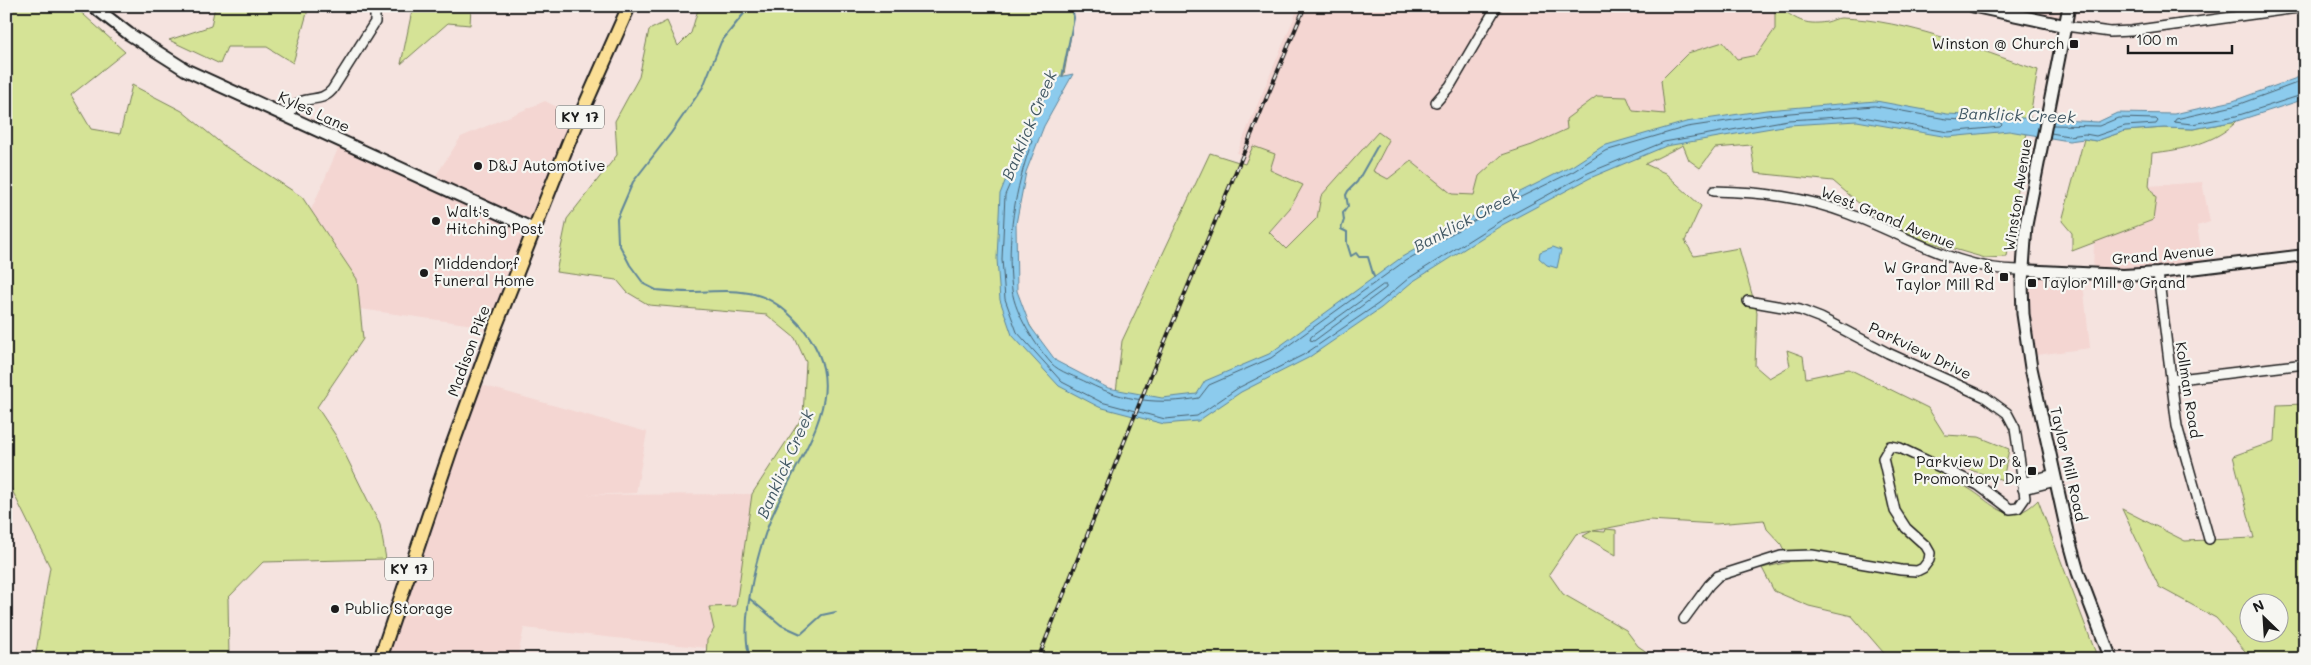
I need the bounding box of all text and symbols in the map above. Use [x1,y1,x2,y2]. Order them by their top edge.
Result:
scale bar [2128,22,2232,54]
text: 100 m [2136,29,2178,49]
place label: Winston @ Church [1932,33,2064,53]
marker: Winston @ Church [2068,38,2080,50]
water label: Banklick Creek [996,66,1061,183]
street label: Kyles Lane [275,86,353,136]
water label: Banklick Creek [1958,102,2076,127]
road number: KY 17 [556,105,604,128]
street label: Winston Avenue [1998,137,2036,253]
place label: D&J Automotive [488,155,606,175]
marker: D&J Automotive [472,160,484,172]
street label: West Grand Avenue [1818,181,1959,253]
water label: Banklick Creek [1409,183,1523,256]
place label: Walt's Hitching Post [446,201,544,238]
marker: Walt's Hitching Post [430,215,442,227]
street label: Grand Avenue [2111,240,2215,268]
place label: Middendorf Funeral Home [434,253,534,290]
place label: W Grand Ave & Taylor Mill Rd [1884,257,1994,294]
marker: Middendorf Funeral Home [418,267,430,279]
marker: W Grand Ave & Taylor Mill Rd [1998,271,2010,283]
place label: Taylor Mill @ Grand [2042,272,2185,292]
marker: Taylor Mill @ Grand [2026,277,2038,289]
street label: Madison Pike [442,302,494,399]
street label: Parkview Drive [1866,317,1975,384]
street label: Kollman Road [2171,340,2206,439]
street label: Taylor Mill Road [2046,405,2092,523]
water label: Banklick Creek [751,406,818,521]
place label: Parkview Dr & Promontory Dr [1914,451,2022,488]
marker: Parkview Dr & Promontory Dr [2026,465,2038,477]
road number: KY 17 [385,558,433,580]
north arrow [2238,592,2288,642]
text: N [2249,595,2267,617]
place label: Public Storage [345,598,453,618]
marker: Public Storage [329,603,341,615]

